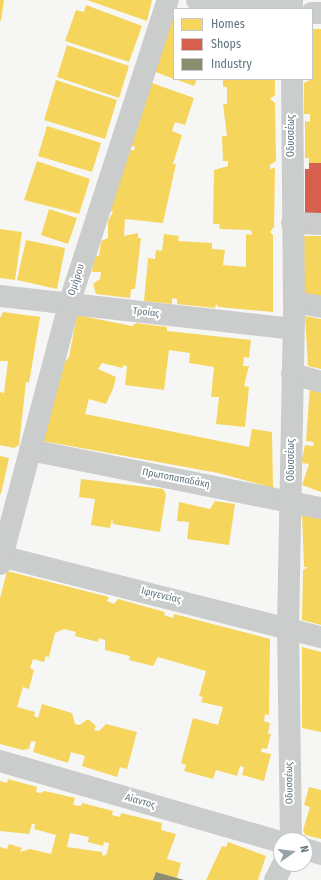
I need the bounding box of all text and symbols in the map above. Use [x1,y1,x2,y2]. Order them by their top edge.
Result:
legend [173,8,313,80]
text: Homes [211,17,245,31]
text: Shops [211,37,241,51]
text: Industry [211,57,252,71]
street label: Οδυσσέως [286,115,298,157]
street label: Ομήρου [66,263,88,297]
street label: Τροίας [132,306,160,320]
street label: Οδυσσέως [286,439,298,481]
street label: Πρωτοπαπαδάκη [141,467,211,491]
street label: Ιφιγενείας [140,585,182,607]
street label: Οδυσσέως [284,762,296,804]
street label: Αίαντος [123,792,157,812]
north arrow [273,832,313,872]
text: N [297,844,311,854]

